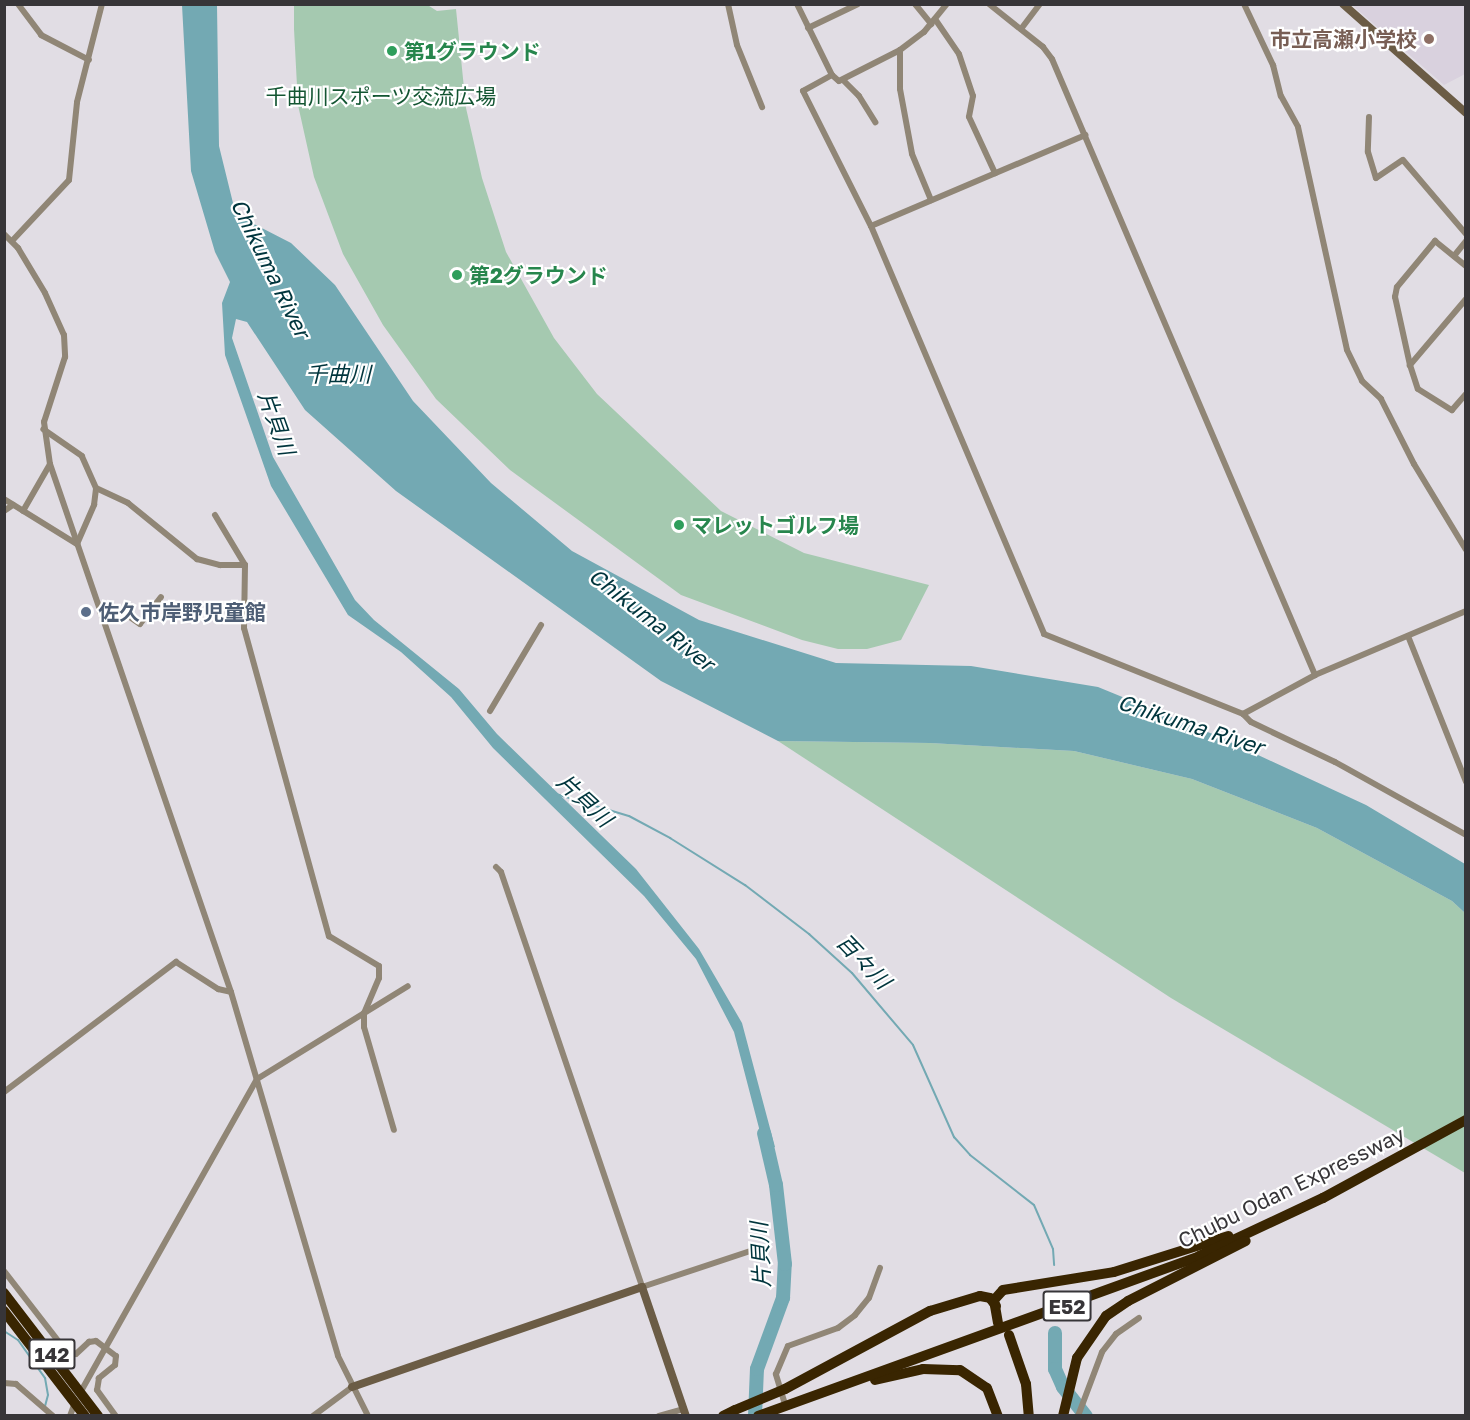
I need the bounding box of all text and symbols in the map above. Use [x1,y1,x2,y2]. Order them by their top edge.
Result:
place label: 市立高瀬小学校 [1270,26,1417,52]
marker: 市立高瀬小学校 [1422,32,1436,46]
place label: 第1グラウンド [404,38,541,64]
marker: 第1グラウンド [385,44,399,58]
park label: 千曲川スポーツ交流広場 [266,83,496,109]
water label: Chikuma River [226,194,316,342]
place label: 第2グラウンド [469,262,608,288]
marker: 第2グラウンド [450,268,464,282]
water label: 千曲川 [305,361,371,387]
water label: 片貝川 [253,387,301,459]
place label: マレットゴルフ場 [691,512,859,538]
marker: マレットゴルフ場 [672,518,686,532]
water label: Chikuma River [584,562,720,676]
place label: 佐久市岸野児童館 [98,599,266,625]
marker: 佐久市岸野児童館 [79,605,93,619]
water label: Chikuma River [1115,688,1267,760]
water label: 片貝川 [552,768,618,832]
water label: 百々川 [832,928,896,994]
street label: Chubu Odan Expressway [1174,1121,1408,1253]
water label: 片貝川 [745,1221,775,1289]
road number: E52 [1042,1289,1092,1323]
road number: 142 [28,1337,76,1371]

